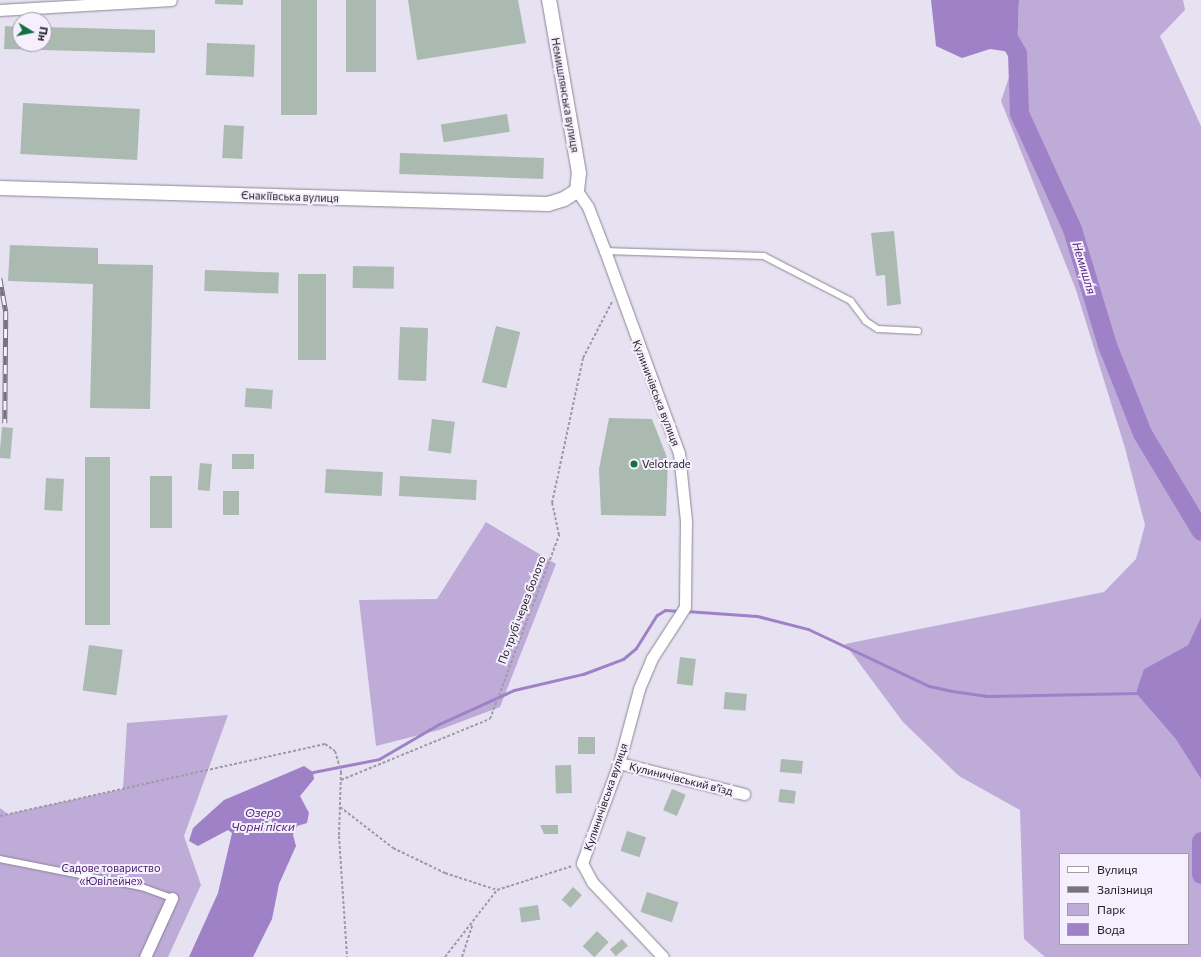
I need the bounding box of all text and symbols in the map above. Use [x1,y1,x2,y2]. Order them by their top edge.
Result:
north arrow [12,12,52,52]
text: Пн [36,26,51,42]
street label: Немишлянська вулиця [548,37,582,153]
street label: Єнакіївська вулиця [241,189,339,205]
water label: Немишля [1069,240,1099,296]
street label: Кулиничівська вулиця [630,338,682,448]
place label: Velotrade [642,457,691,471]
marker: Velotrade [629,459,639,469]
street label: По трубі через болото [495,554,549,666]
street label: Кулиничівська вулиця [581,742,631,852]
street label: Кулиничівський в'їзд [628,760,734,798]
water label: Озеро Чорні піски [231,806,295,834]
legend [1059,853,1189,945]
park label: Садове товариство «Ювілейне» [62,862,160,888]
text: Вулиця [1097,862,1138,876]
text: Залізниця [1097,882,1153,896]
text: Парк [1097,902,1126,916]
text: Вода [1097,922,1125,936]

